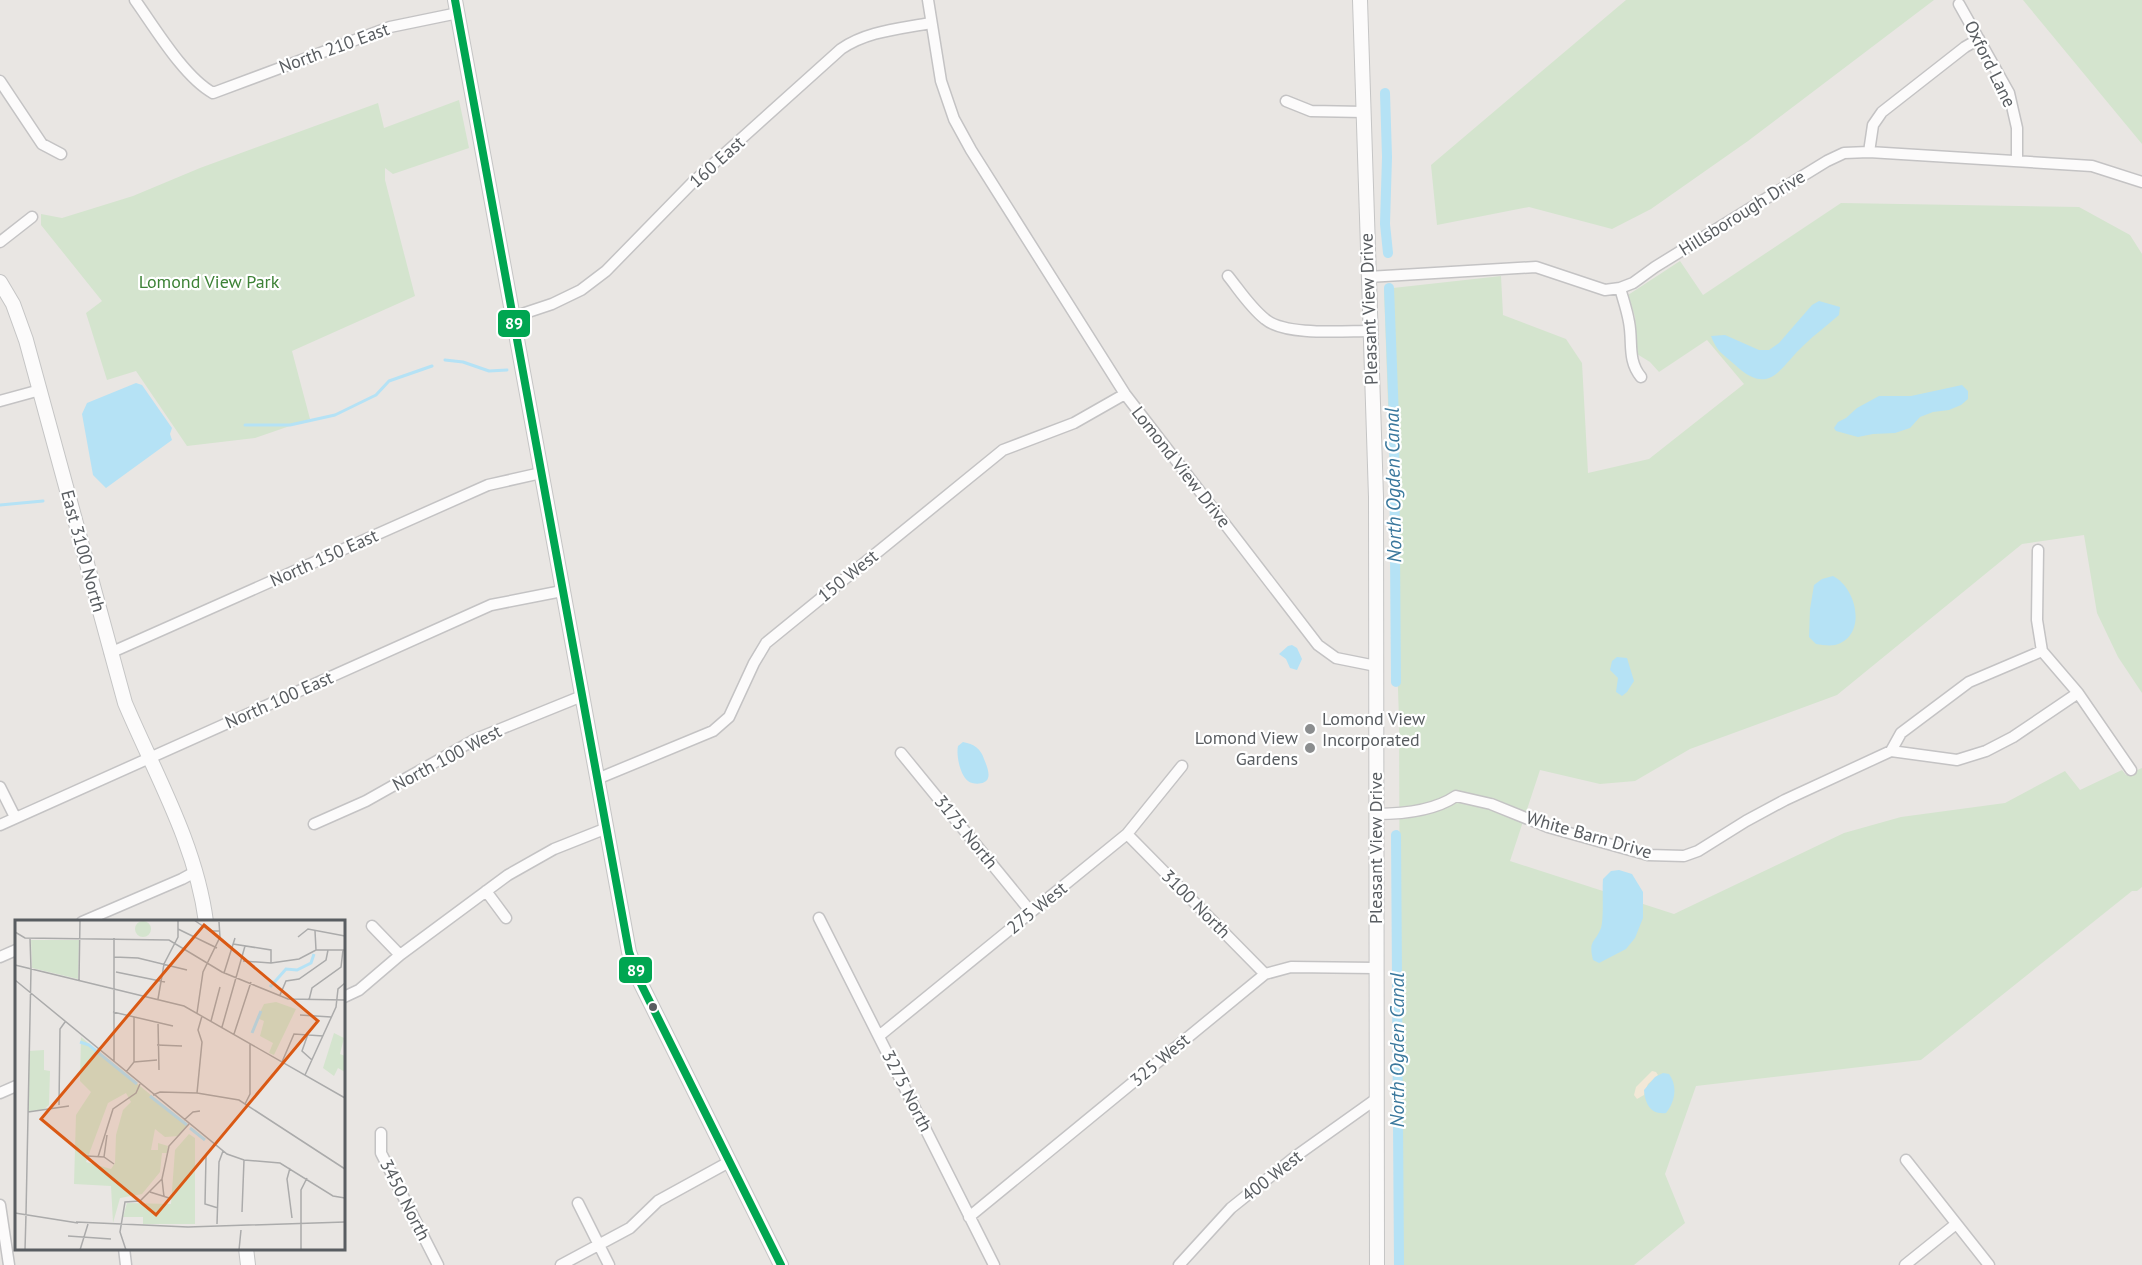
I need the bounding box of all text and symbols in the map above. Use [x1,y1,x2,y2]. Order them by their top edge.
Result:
street label: North 210 East [276,17,392,78]
street label: Oxford Lane [1960,17,2021,111]
street label: 160 East [684,131,749,192]
street label: Hillsborough Drive [1674,165,1809,261]
street label: Pleasant View Drive [1354,233,1383,385]
park label: Lomond View Park [139,270,280,293]
line badge: 89 [497,309,531,338]
text: 89 [505,313,523,333]
street label: Lomond View Drive [1127,401,1236,532]
water label: North Ogden Canal [1379,407,1407,563]
street label: East 3100 North [56,487,111,614]
street label: North 150 East [266,524,381,592]
street label: 150 West [813,544,882,607]
street label: North 100 East [221,666,336,734]
place label: Lomond View Incorporated [1322,707,1426,751]
street label: North 100 West [388,719,505,796]
marker: Lomond View Incorporated [1303,722,1317,736]
place label: Lomond View Gardens [1195,726,1299,770]
marker: Lomond View Gardens [1303,741,1317,755]
street label: Pleasant View Drive [1364,772,1387,924]
street label: 3175 North [930,790,1003,873]
street label: White Barn Drive [1523,806,1655,863]
street label: 3100 North [1157,864,1236,943]
street label: 275 West [1002,876,1071,939]
inset map [15,920,345,1250]
line badge: 89 [618,956,653,984]
text: 89 [627,960,645,980]
water label: North Ogden Canal [1384,972,1410,1128]
unlabelled marker [647,1001,659,1013]
street label: 325 West [1125,1028,1194,1091]
street label: 3275 North [877,1046,938,1135]
street label: 400 West [1237,1145,1307,1206]
street label: 3450 North [375,1155,436,1244]

